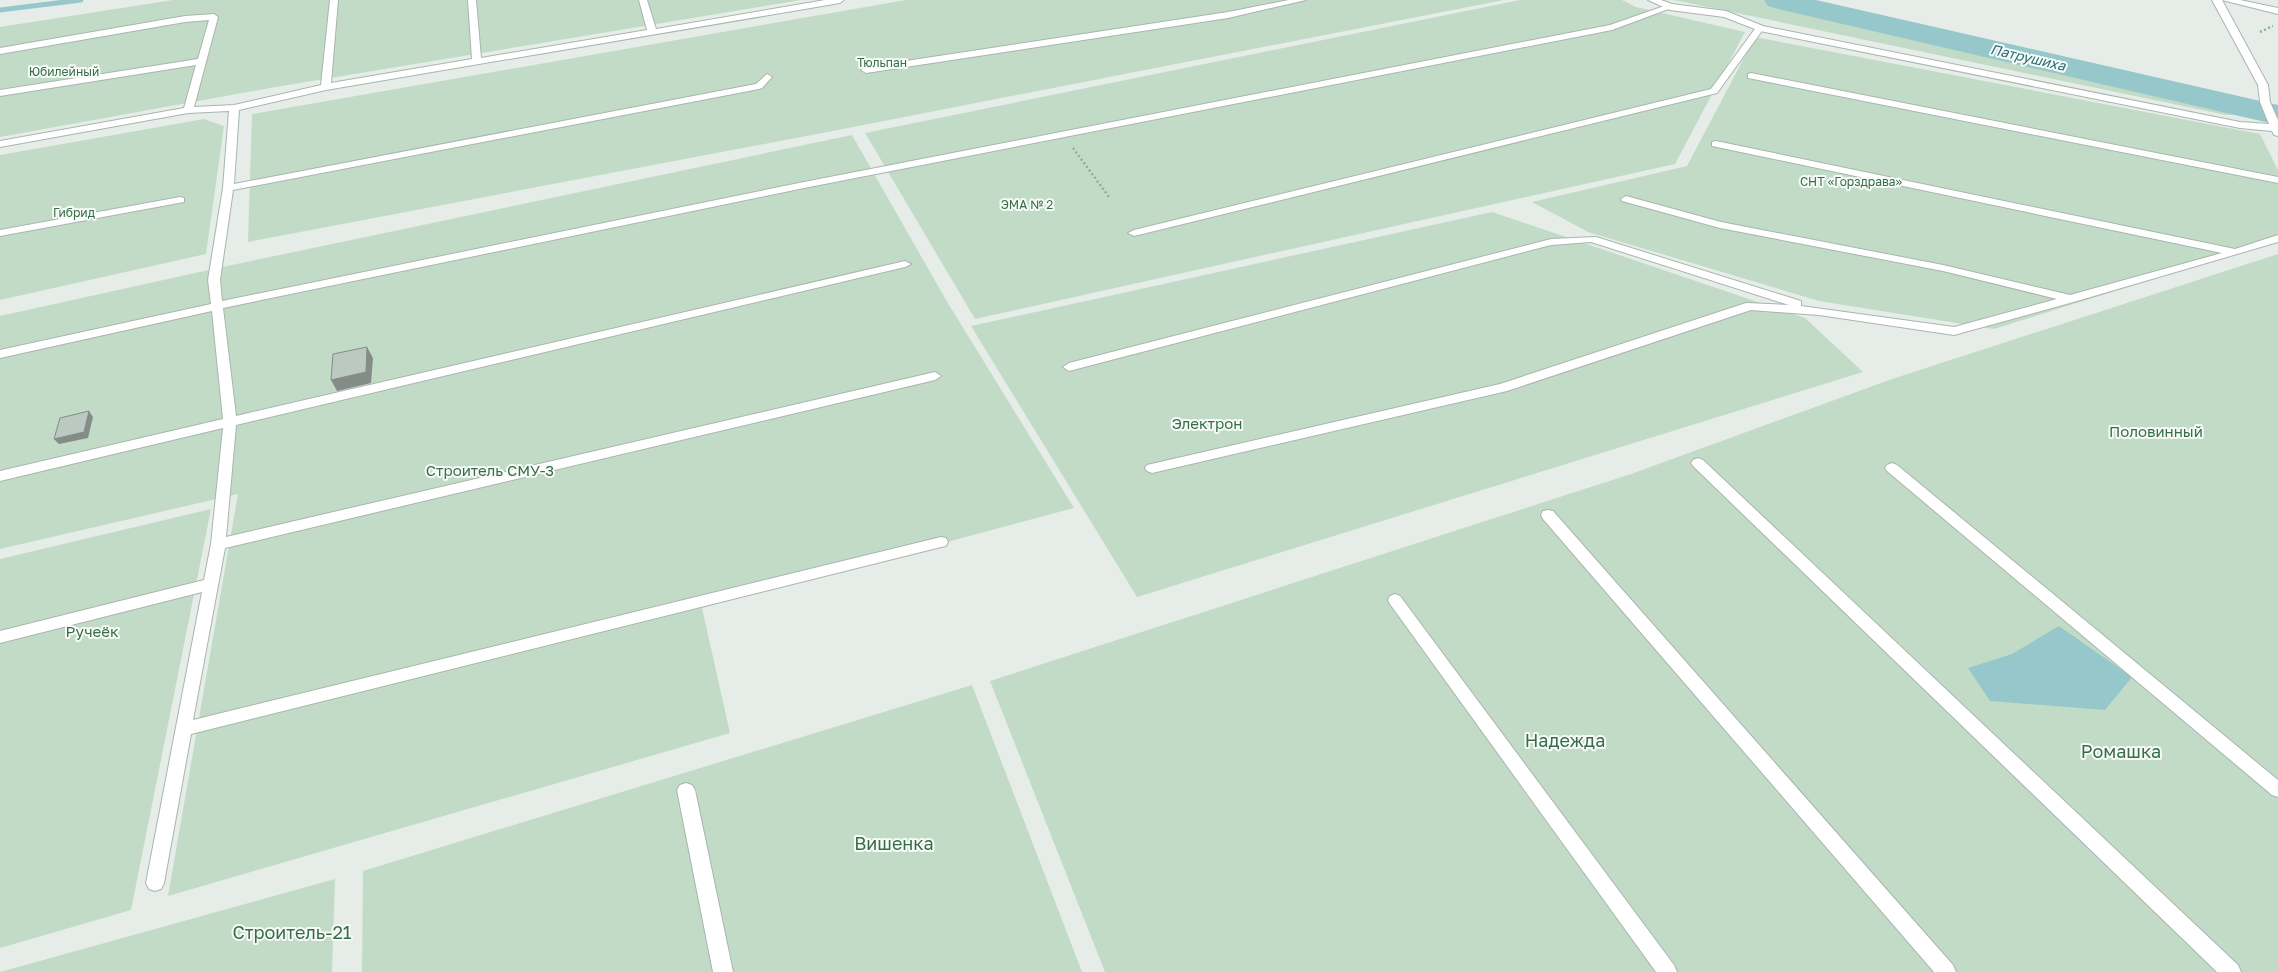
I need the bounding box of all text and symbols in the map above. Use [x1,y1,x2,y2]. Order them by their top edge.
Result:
water label: Патрушиха [1989,40,2068,74]
park label: Тюльпан [857,55,907,70]
park label: Юбилейный [29,64,99,79]
park label: СНТ «Горздрава» [1800,174,1902,189]
park label: ЭМА № 2 [1001,197,1053,212]
park label: Гибрид [53,205,95,220]
park label: Электрон [1172,414,1242,432]
park label: Половинный [2109,422,2203,440]
park label: Строитель СМУ-3 [426,461,554,479]
park label: Ручеёк [65,622,119,640]
park label: Надежда [1525,729,1605,751]
park label: Ромашка [2081,740,2161,762]
park label: Вишенка [854,832,934,854]
park label: Строитель-21 [232,921,352,943]

